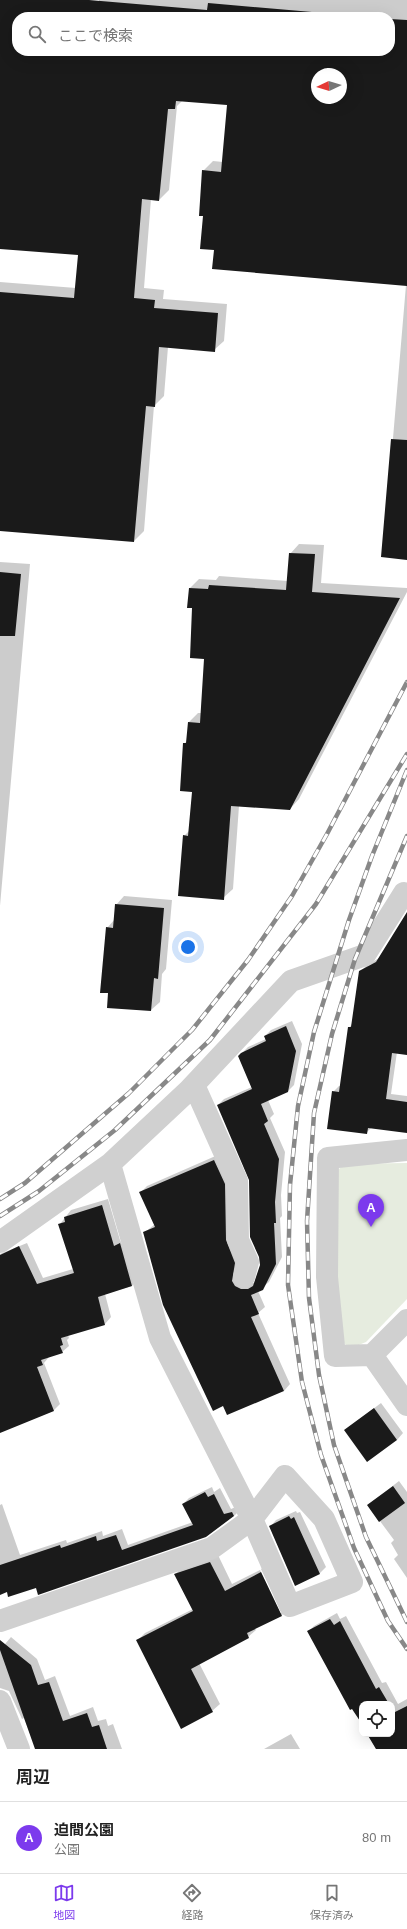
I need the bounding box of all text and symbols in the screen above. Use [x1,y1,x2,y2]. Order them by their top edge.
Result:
search box [12,12,395,56]
icon: search [26,23,48,45]
text: ここで検索 [58,27,133,44]
north arrow [311,68,347,104]
your location [178,937,198,957]
pin: A [358,1194,384,1227]
map controls [359,1701,395,1737]
button: locate [359,1701,395,1737]
text: 周辺 [16,1768,50,1787]
text: 迫間公園 [54,1821,114,1838]
text: A [24,1830,34,1845]
text: 80 m [362,1830,391,1845]
text: 公園 [54,1842,80,1857]
tab: 地図 [53,1882,75,1922]
tab: 経路 [181,1882,203,1922]
tab: 保存済み [310,1882,354,1922]

